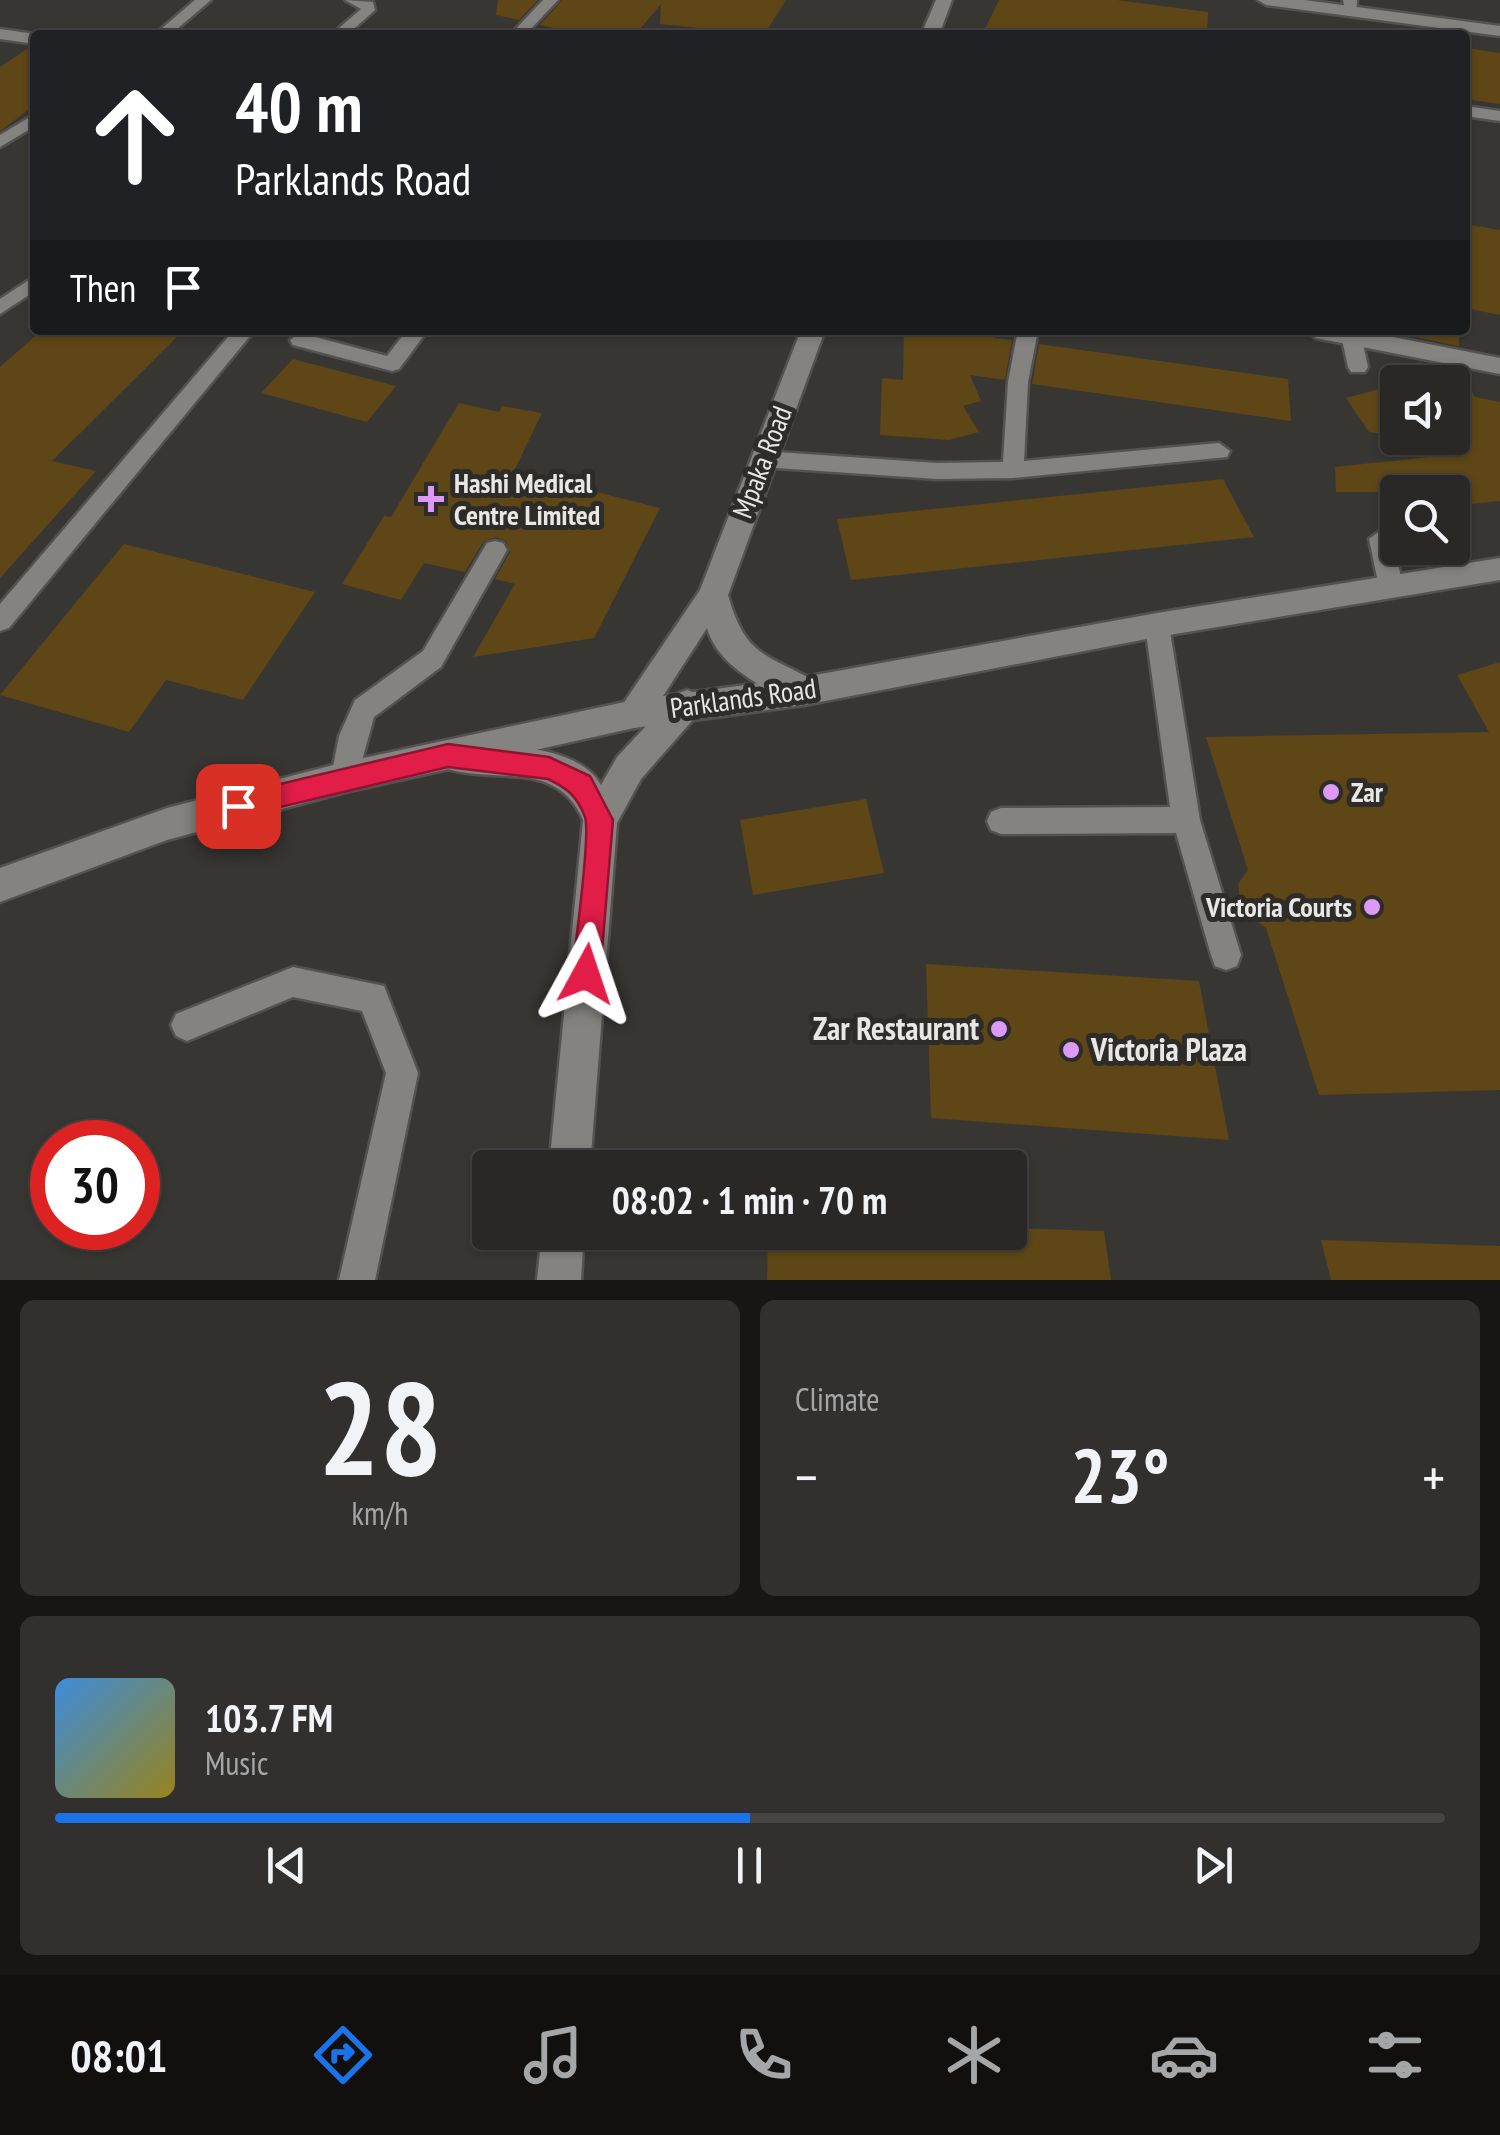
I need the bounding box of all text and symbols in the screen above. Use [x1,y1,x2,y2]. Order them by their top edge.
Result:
text: 40 m [235,61,363,151]
icon: ahead [70,70,200,200]
text: Parklands Road [235,149,471,207]
icon: arrive [156,260,211,315]
text: Then [70,263,136,312]
map controls [1380,365,1470,565]
button: sound [1380,365,1470,455]
street label: Mpaka Road [723,401,800,523]
place label: Hashi Medical Centre Limited [454,464,600,533]
button: search [1380,475,1470,565]
marker: Hashi Medical Centre Limited [418,486,444,512]
street label: Parklands Road [668,669,818,726]
pin [196,764,281,849]
place label: Zar [1351,773,1384,810]
icon: arrive [211,779,266,834]
marker: Zar [1320,781,1342,803]
place label: Victoria Courts [1205,888,1352,925]
marker: Victoria Courts [1361,896,1383,918]
position arrow [534,922,638,1026]
place label: Zar Restaurant [813,1007,980,1049]
marker: Zar Restaurant [988,1018,1010,1040]
place label: Victoria Plaza [1090,1028,1247,1070]
marker: Victoria Plaza [1060,1039,1082,1061]
speed limit sign: 30 [30,1120,160,1250]
text: 08:02 · 1 min · 70 m [612,1175,887,1224]
text: 28 [318,1343,442,1511]
text: Climate [795,1378,879,1420]
text: 23° [1070,1427,1170,1524]
text: − [795,1441,818,1512]
text: + [1422,1441,1445,1512]
text: km/h [352,1492,408,1534]
text: 103.7 FM [205,1693,333,1742]
text: Music [205,1742,268,1784]
icon: previous [259,1838,314,1893]
icon: pause [722,1838,777,1893]
icon: next [1186,1838,1241,1893]
icon: directions [308,2020,378,2090]
icon: music [518,2020,588,2090]
icon: phone [729,2020,799,2090]
icon: climate [939,2020,1009,2090]
icon: car [1149,2020,1219,2090]
icon: filters [1360,2020,1430,2090]
text: 08:01 [70,2026,168,2084]

